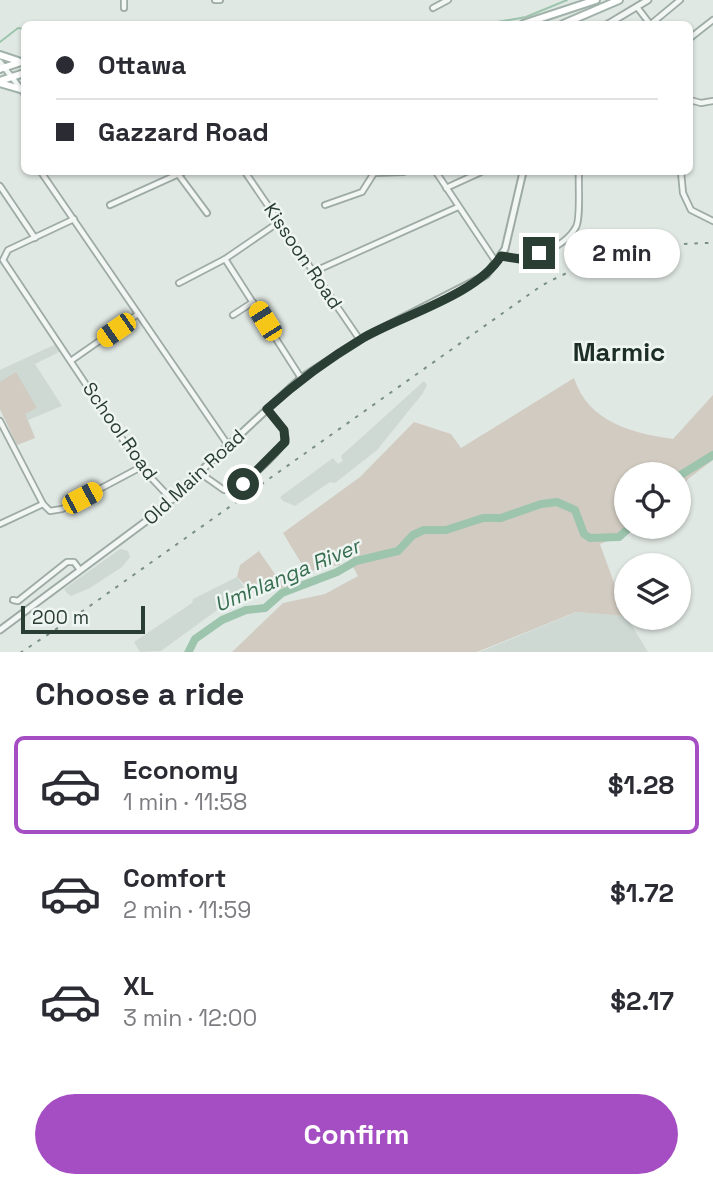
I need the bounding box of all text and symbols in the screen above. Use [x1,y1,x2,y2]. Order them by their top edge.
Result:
text: Ottawa [98,48,186,82]
text: Gazzard Road [98,115,269,149]
street label: Kissoon Road [258,198,348,314]
callout: 2 min [564,229,679,278]
route end [523,237,555,269]
text: 2 min [592,238,652,268]
car [245,298,286,344]
car [93,309,140,351]
district label: Marmic [573,335,665,369]
street label: School Road [77,377,163,485]
street label: Old Main Road [138,424,250,530]
map controls [614,462,691,630]
button: locate [614,462,691,539]
route start [227,468,259,500]
car [59,479,106,517]
water label: Umhlanga River [210,531,366,618]
button: layers [614,553,691,630]
scale bar [21,604,145,635]
text: 200 m [32,605,89,630]
text: Choose a ride [35,674,245,714]
text: Economy [123,753,239,787]
icon: car [39,754,102,817]
text: $1.28 [608,768,674,802]
text: 1 min · 11:58 [123,787,247,817]
text: Comfort [123,861,226,895]
icon: car [39,862,102,925]
text: $1.72 [610,876,674,910]
text: 2 min · 11:59 [123,895,251,925]
text: XL [123,969,154,1003]
icon: car [39,970,102,1033]
text: $2.17 [610,984,674,1018]
text: 3 min · 12:00 [123,1003,257,1033]
button: Confirm [35,1094,678,1174]

